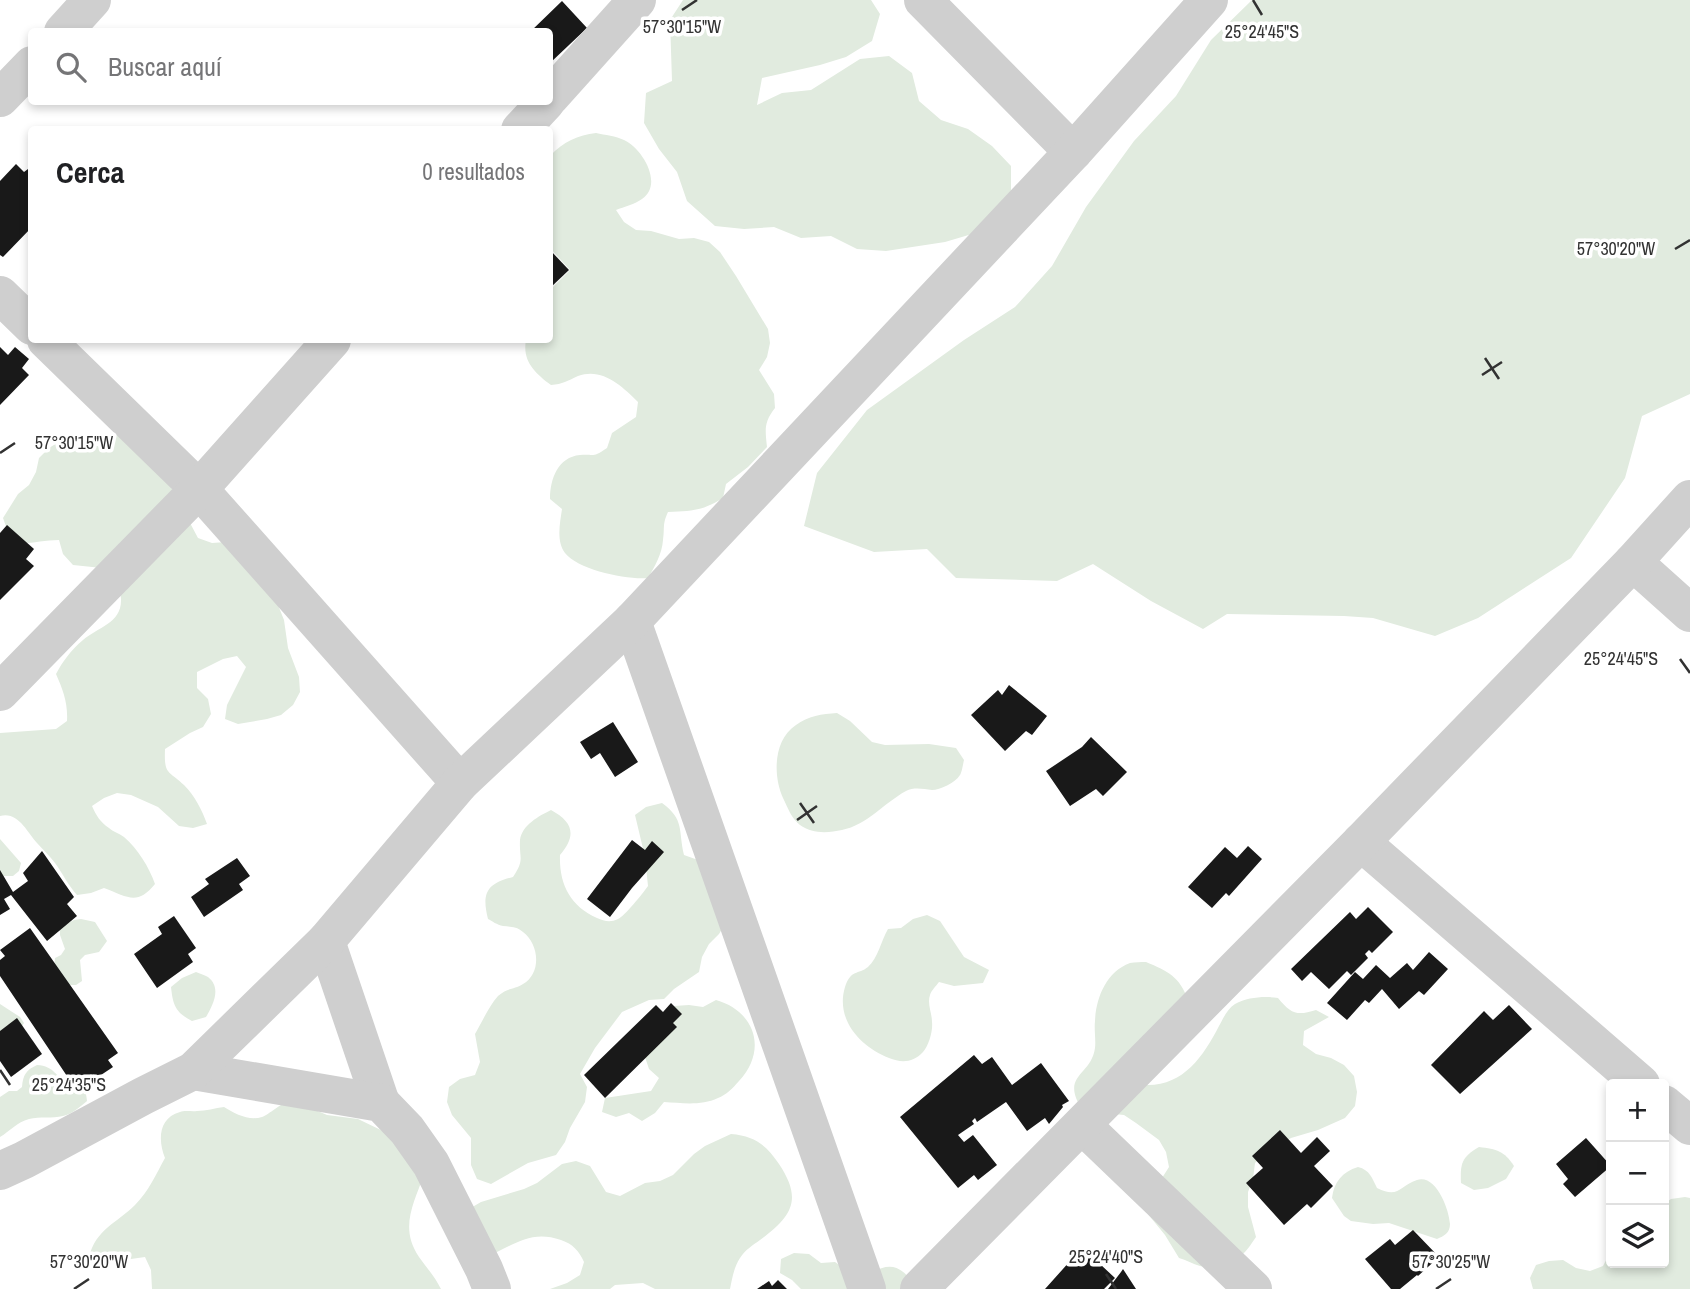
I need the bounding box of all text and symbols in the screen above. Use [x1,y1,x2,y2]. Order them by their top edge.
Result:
text: 57°30'15"W [643,14,721,39]
text: 25°24'45"S [1225,19,1299,44]
search box [28,28,553,105]
icon: search [52,48,90,86]
text: Buscar aquí [108,49,222,84]
text: Cerca [56,152,124,192]
text: 0 resultados [422,156,525,187]
text: 57°30'20"W [1577,236,1655,261]
text: 57°30'15"W [35,430,113,455]
text: 25°24'45"S [1584,646,1658,671]
text: 25°24'35"S [32,1072,106,1097]
map controls [1606,1079,1669,1268]
button: + [1606,1079,1669,1142]
button: − [1606,1142,1669,1205]
button: layers [1606,1205,1669,1268]
text: 25°24'40"S [1069,1244,1143,1269]
text: 57°30'20"W [50,1249,128,1274]
text: 57°30'25"W [1412,1249,1490,1274]

